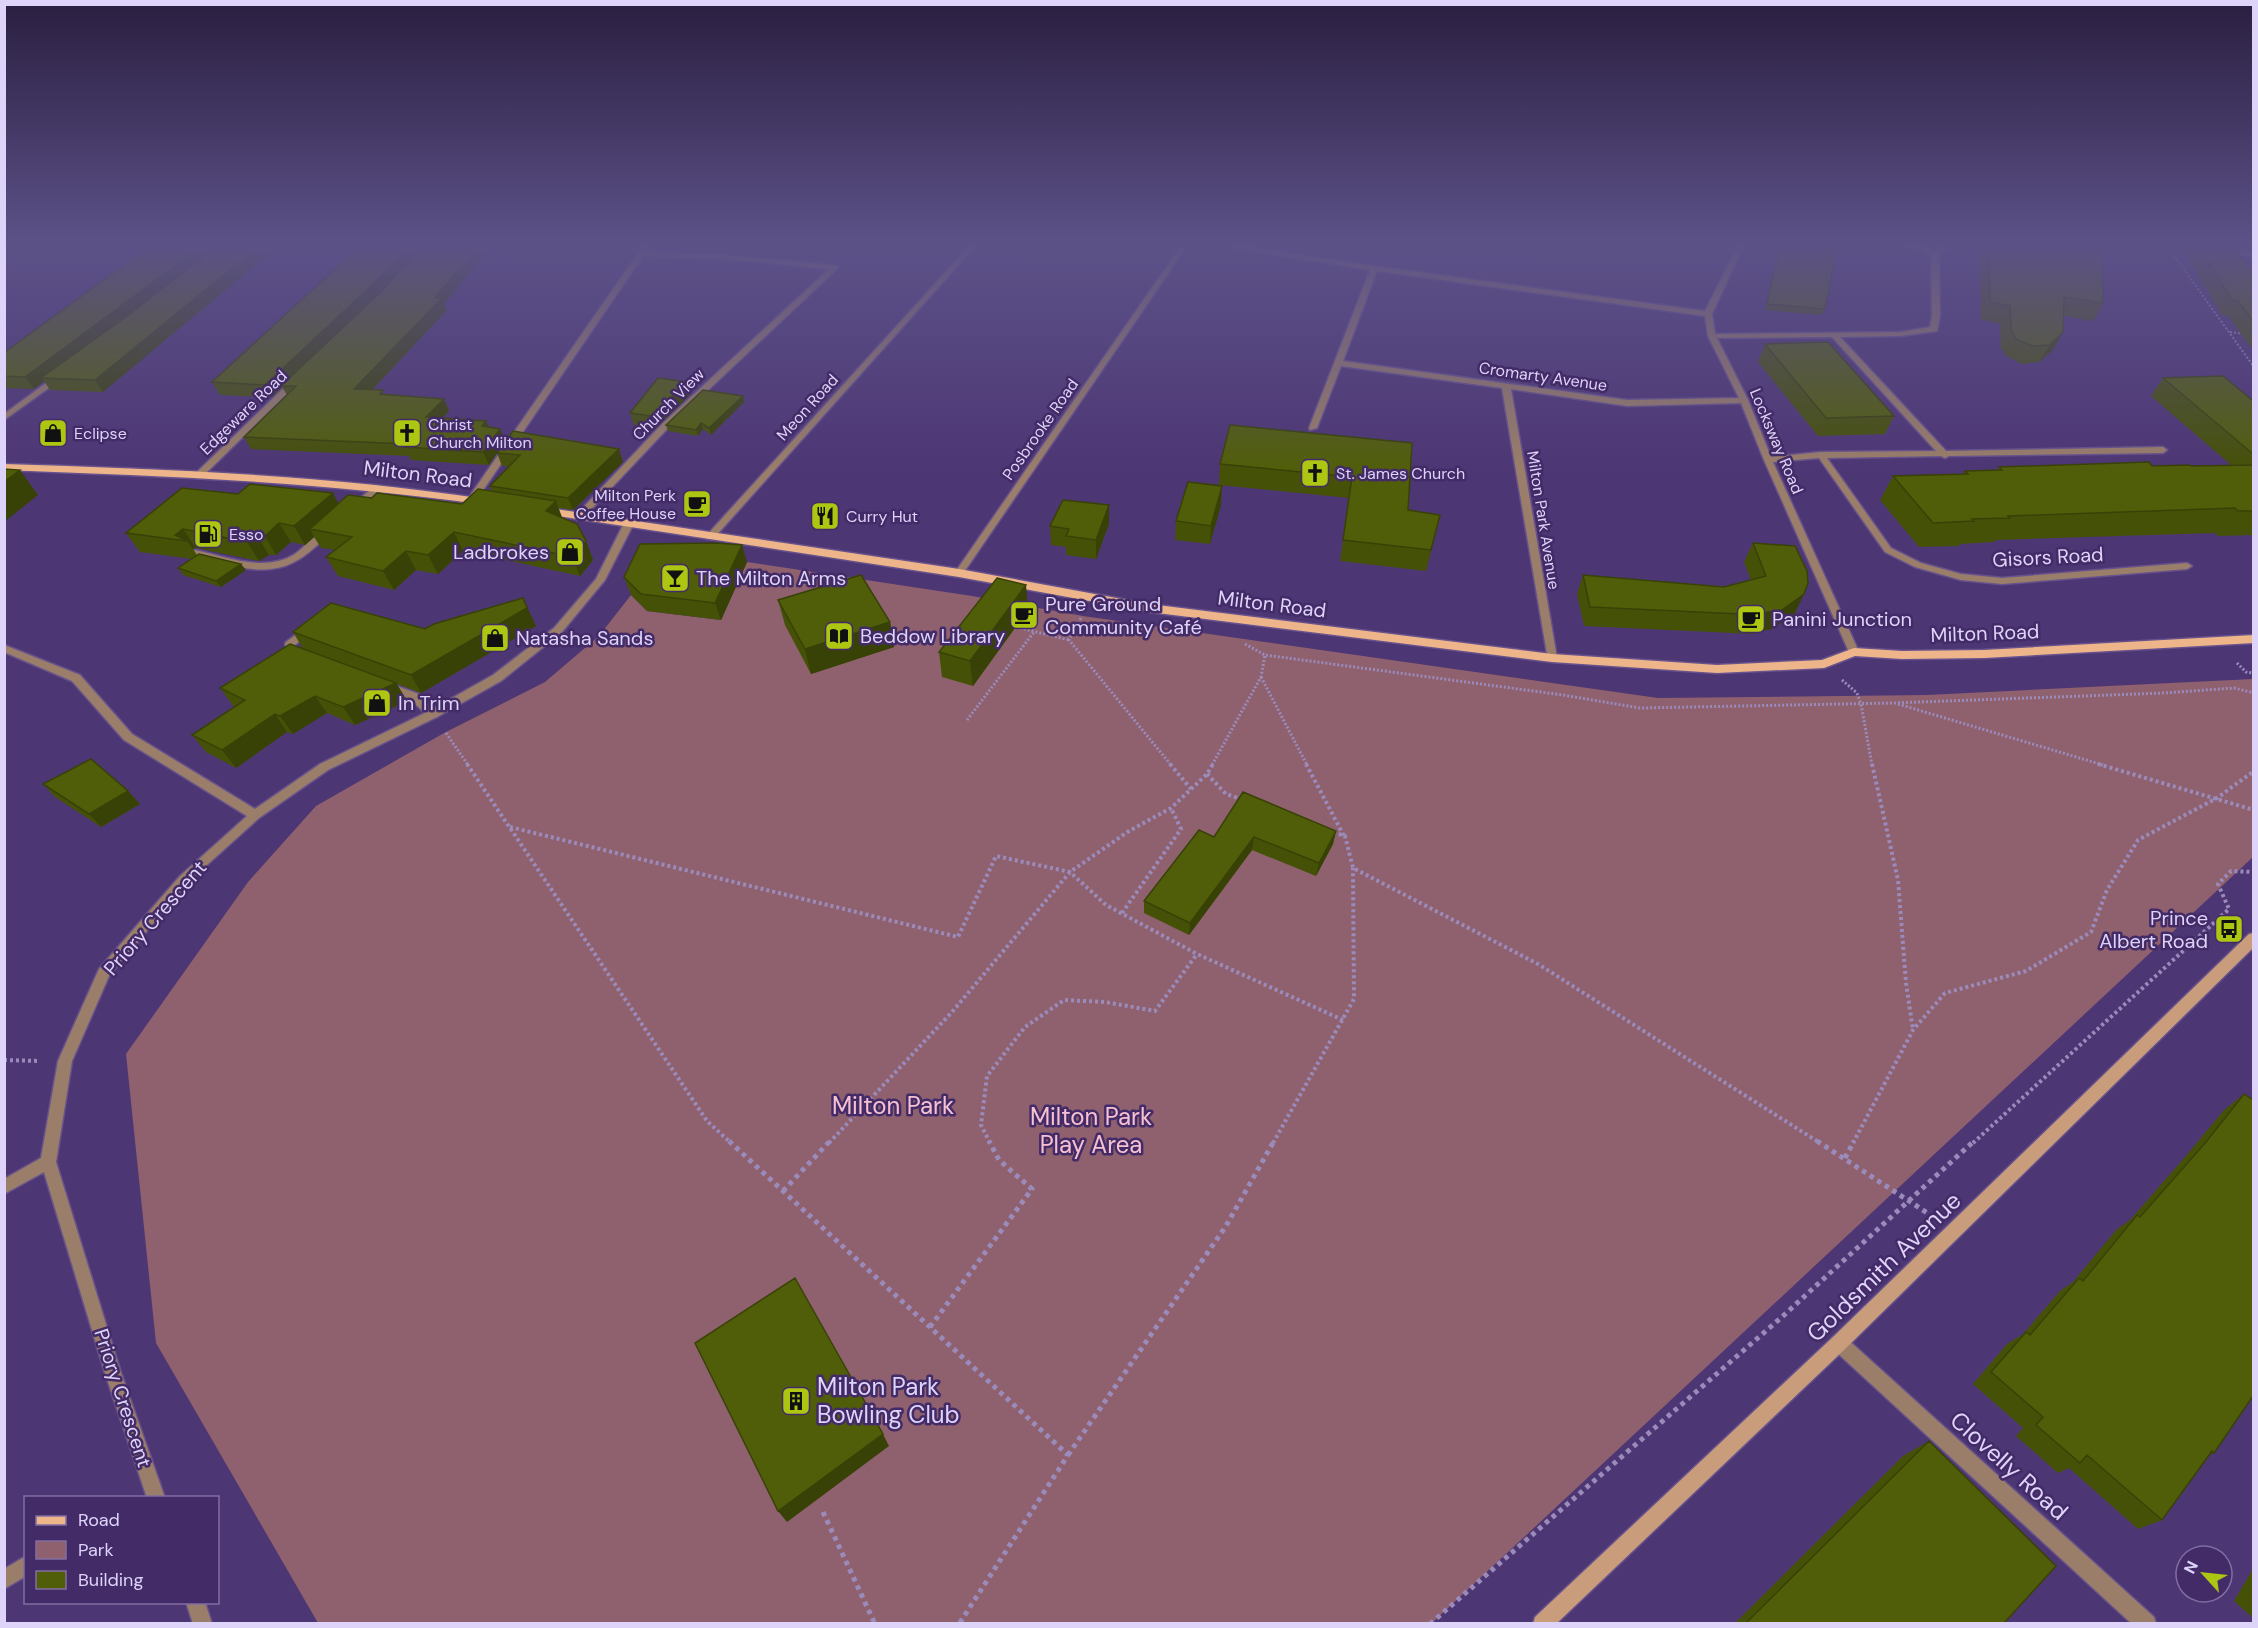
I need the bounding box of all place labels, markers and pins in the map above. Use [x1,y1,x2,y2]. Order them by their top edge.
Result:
place label: Christ Church Milton [428,414,532,453]
shop icon: Eclipse [37,417,69,449]
church icon: Christ Church Milton [391,417,423,449]
place label: Eclipse [74,423,127,444]
church icon: St. James Church [1299,457,1331,489]
place label: St. James Church [1336,463,1465,484]
place label: Milton Perk Coffee House [575,485,676,524]
cafe icon: Milton Perk Coffee House [681,488,713,520]
restaurant icon: Curry Hut [809,500,841,532]
place label: Curry Hut [846,506,918,527]
fuel station icon: Esso [192,518,224,550]
place label: Esso [229,524,264,545]
shop icon: Ladbrokes [554,536,586,568]
place label: Ladbrokes [453,539,549,565]
bar icon: The Milton Arms [659,562,691,594]
place label: The Milton Arms [696,565,846,591]
place label: Pure Ground Community Café [1045,591,1202,640]
cafe icon: Pure Ground Community Café [1008,599,1040,631]
cafe icon: Panini Junction [1735,603,1767,635]
place label: Panini Junction [1772,606,1912,632]
library icon: Beddow Library [823,620,855,652]
shop icon: Natasha Sands [479,622,511,654]
place label: Beddow Library [860,623,1005,649]
place label: Natasha Sands [516,625,653,651]
shop icon: In Trim [361,687,393,719]
place label: In Trim [398,690,460,716]
place label: Prince Albert Road [2099,905,2208,954]
bus stop icon: Prince Albert Road [2213,913,2245,945]
place label: Milton Park Bowling Club [817,1371,960,1430]
building icon: Milton Park Bowling Club [780,1385,812,1417]

